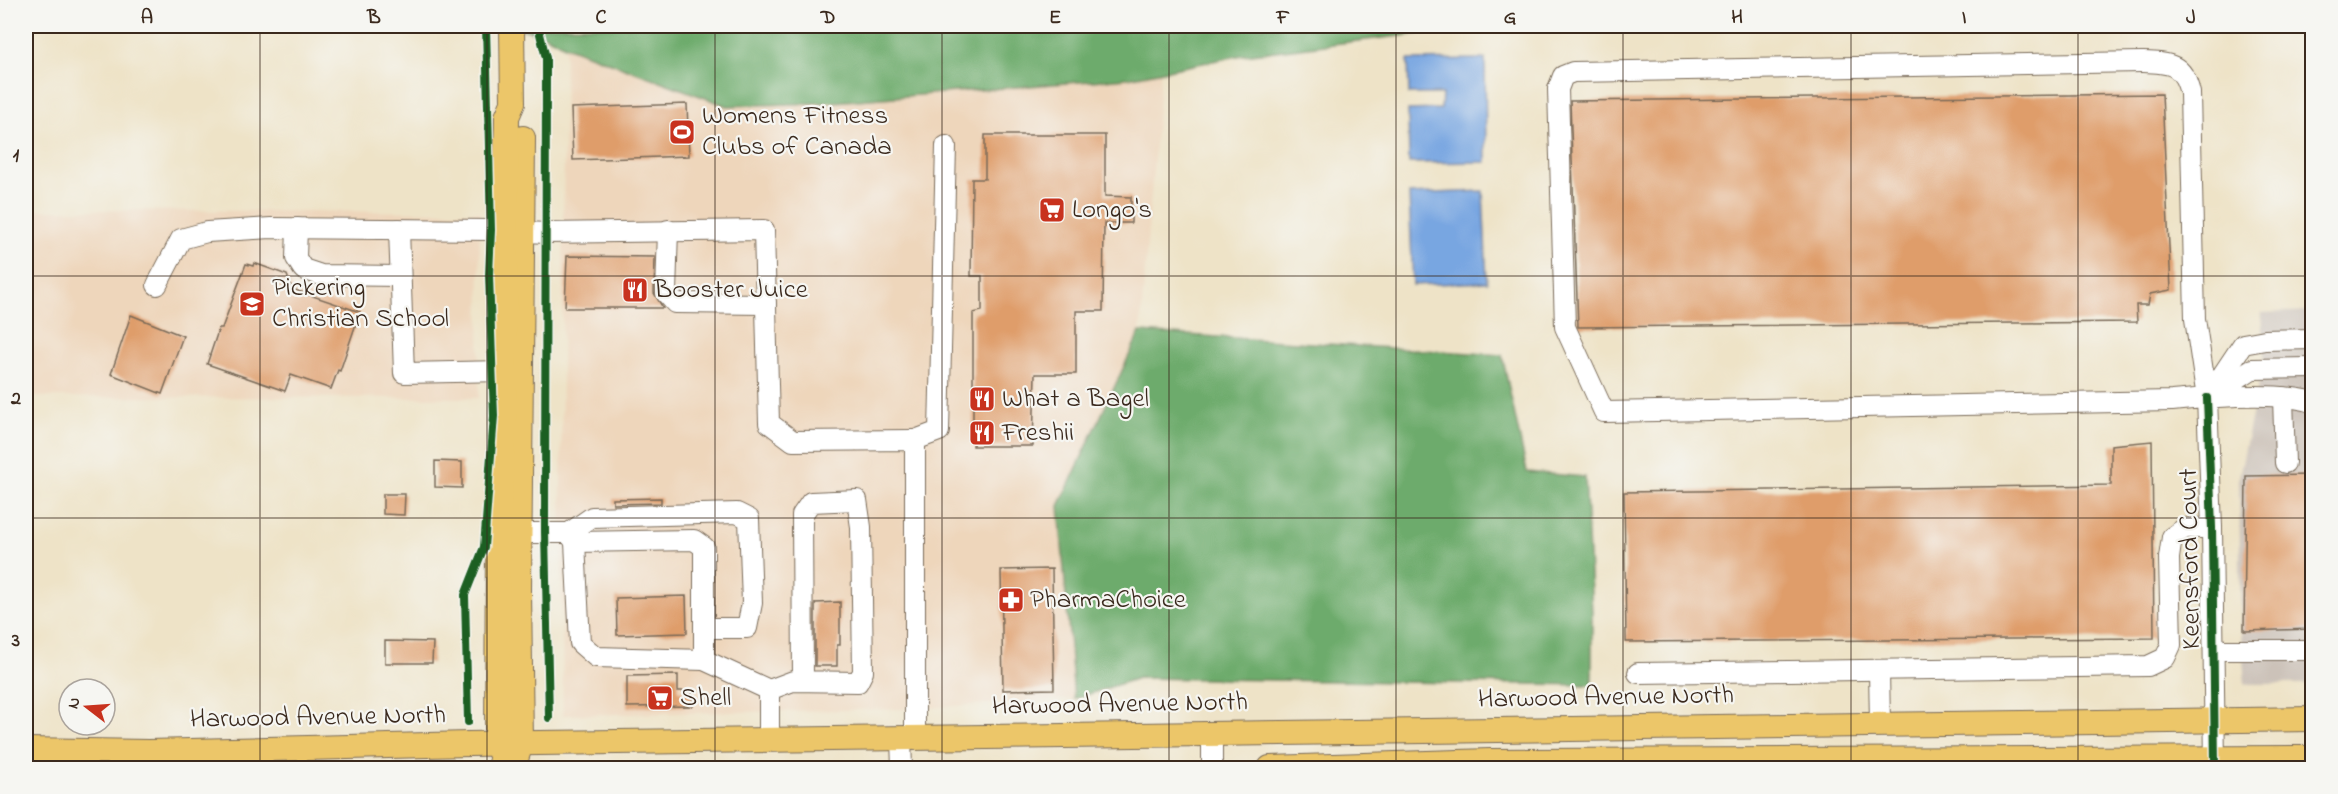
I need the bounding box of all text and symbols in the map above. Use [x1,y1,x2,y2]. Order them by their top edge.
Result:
text: A [141,4,153,33]
text: B [366,4,381,33]
text: C [596,4,607,33]
text: D [820,4,835,33]
text: E [1049,4,1061,33]
text: F [1276,4,1290,33]
text: G [1504,4,1517,33]
text: H [1731,4,1743,33]
text: I [1962,4,1967,33]
text: J [2186,4,2196,33]
place label: Womens Fitness Clubs of Canada [702,97,892,167]
sports icon: Womens Fitness Clubs of Canada [667,117,697,147]
text: 1 [13,142,20,171]
place label: Longo's [1072,191,1152,230]
supermarket icon: Longo's [1037,195,1067,225]
place label: Pickering Christian School [272,269,449,339]
place label: Booster Juice [653,271,809,310]
restaurant icon: Booster Juice [620,275,650,305]
school or university icon: Pickering Christian School [237,289,267,319]
place label: What a Bagel [1002,380,1149,419]
restaurant icon: What a Bagel [967,384,997,414]
text: 2 [10,385,21,414]
place label: Freshii [1001,414,1074,453]
restaurant icon: Freshii [967,418,997,448]
street label: Keensford Court [2170,468,2212,650]
place label: PharmaChoice [1030,581,1187,620]
pharmacy icon: PharmaChoice [996,585,1026,615]
text: 3 [11,627,20,656]
street label: Harwood Avenue North [1478,676,1734,720]
north arrow [57,677,117,737]
place label: Shell [680,679,731,718]
supermarket icon: Shell [645,683,675,713]
street label: Harwood Avenue North [992,683,1248,727]
text: N [62,694,88,712]
street label: Harwood Avenue North [190,696,446,740]

